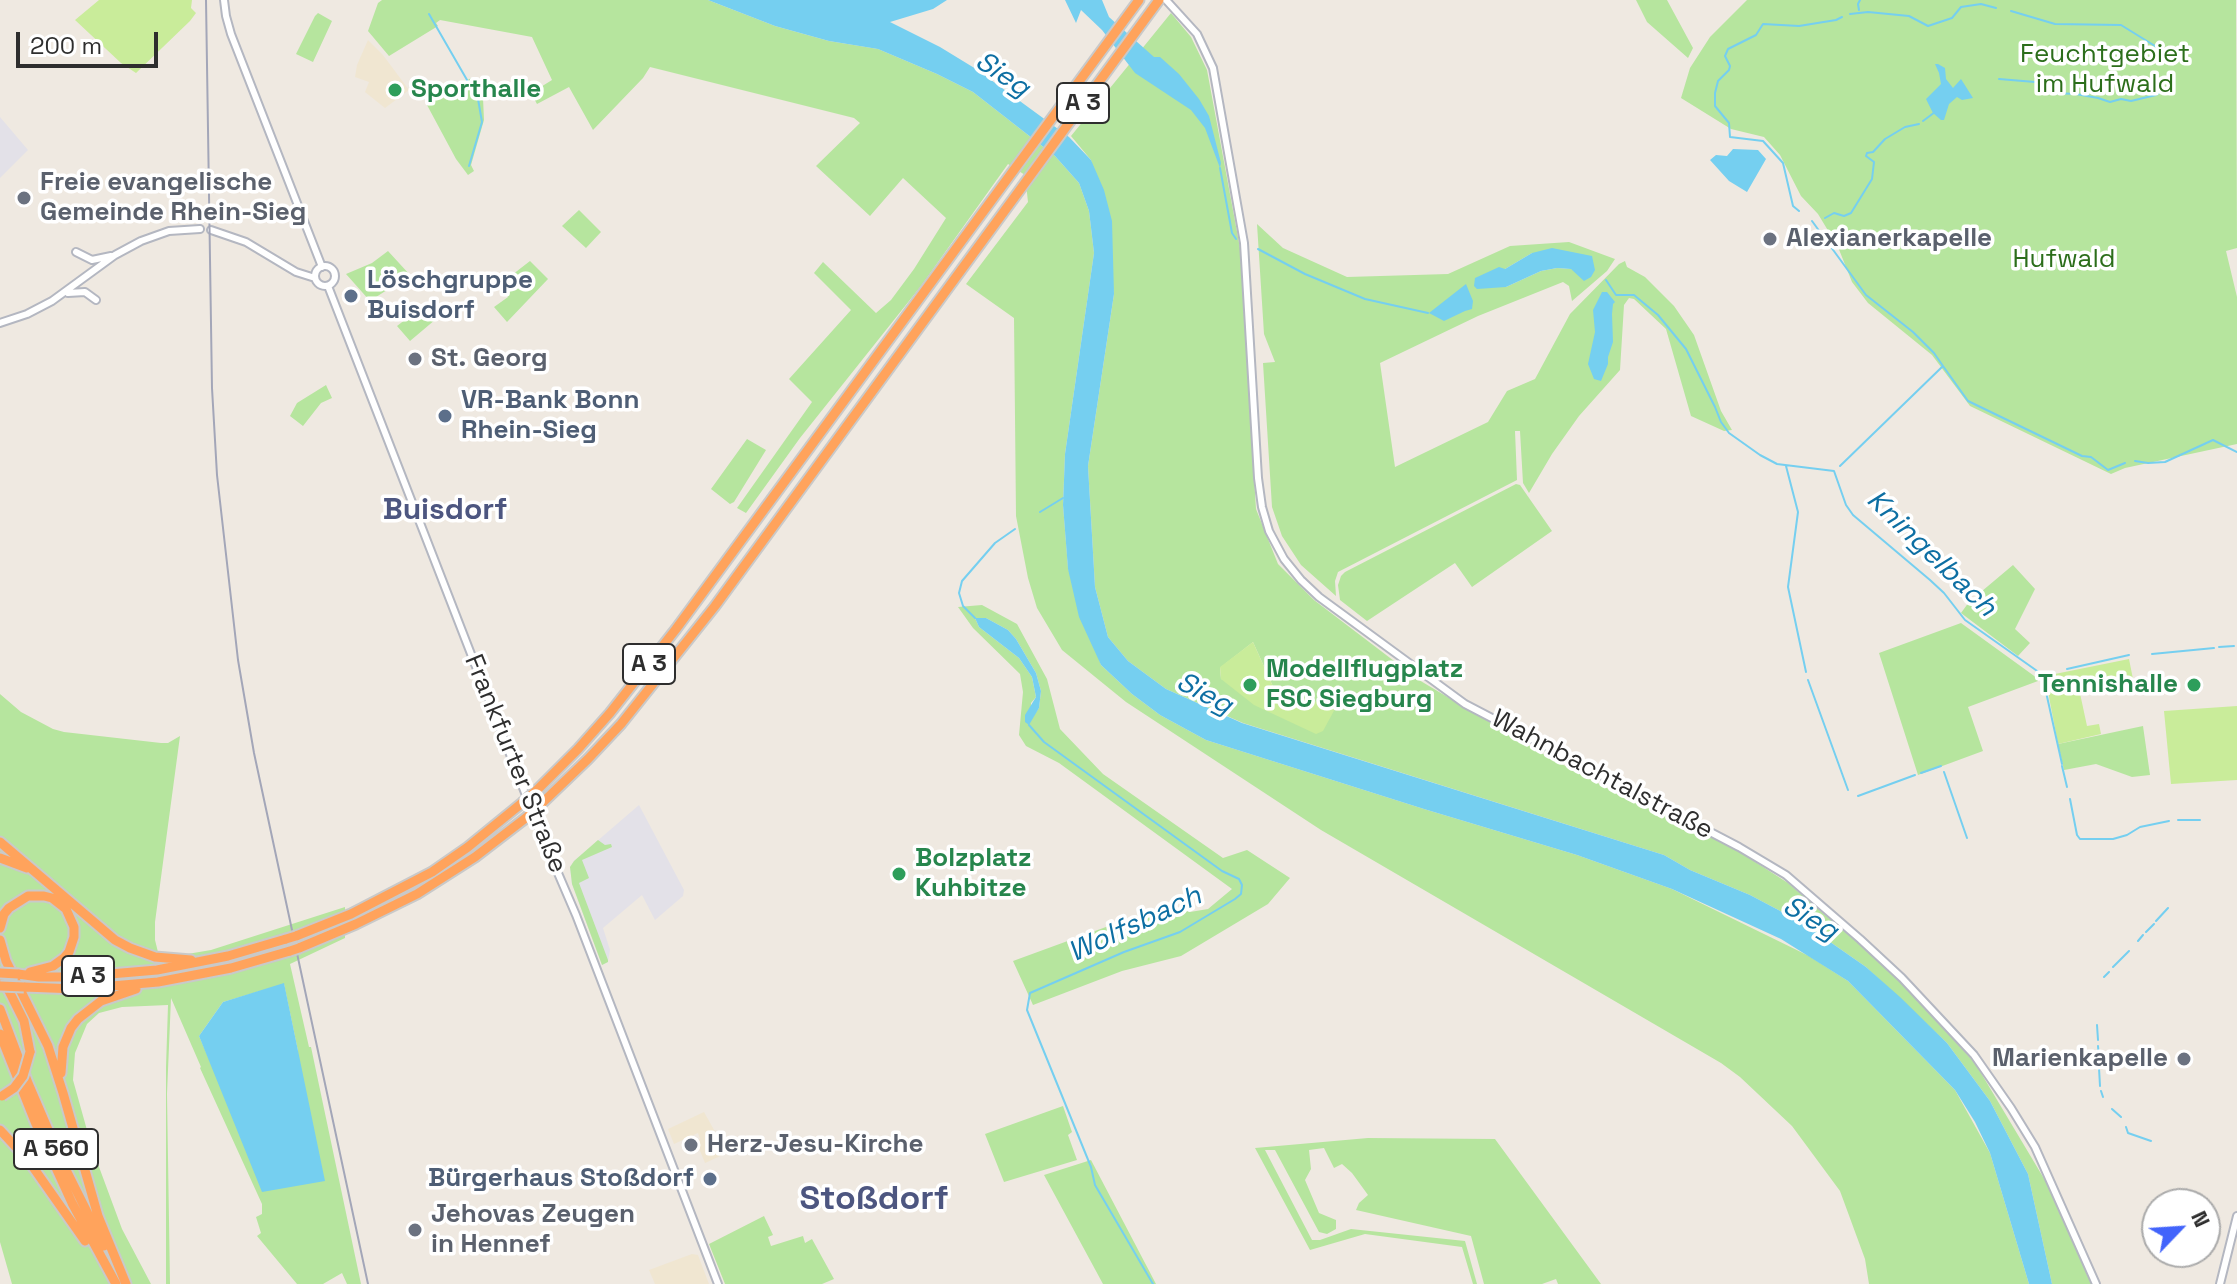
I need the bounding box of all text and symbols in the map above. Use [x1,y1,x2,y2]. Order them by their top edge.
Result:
scale bar [20,16,162,66]
text: 200 m [30,30,102,61]
park label: Feuchtgebiet im Hufwald [2020,39,2190,100]
water label: Sieg [968,45,1036,105]
place label: Sporthalle [411,74,541,106]
marker: Sporthalle [386,81,404,99]
road number: A 3 [1057,83,1109,123]
place label: Freie evangelische Gemeinde Rhein-Sieg [40,167,306,228]
marker: Freie evangelische Gemeinde Rhein-Sieg [15,189,33,207]
place label: Alexianerkapelle [1786,223,1992,255]
marker: Alexianerkapelle [1761,230,1779,248]
park label: Hufwald [2012,244,2116,276]
place label: Löschgruppe Buisdorf [367,265,533,326]
marker: Löschgruppe Buisdorf [342,287,360,305]
place label: St. Georg [431,343,548,375]
marker: St. Georg [406,350,424,368]
place label: VR-Bank Bonn Rhein-Sieg [461,385,640,446]
marker: VR-Bank Bonn Rhein-Sieg [436,407,454,425]
water label: Kningelbach [1859,484,2003,624]
district label: Buisdorf [383,493,507,529]
road number: A 3 [623,644,675,684]
street label: Frankfurter Straße [457,650,573,878]
place label: Modellflugplatz FSC Siegburg [1266,654,1463,716]
water label: Sieg [1170,665,1238,723]
place label: Tennishalle [2038,669,2178,701]
marker: Modellflugplatz FSC Siegburg [1241,676,1259,694]
marker: Tennishalle [2185,676,2203,694]
street label: Wahnbachtalstraße [1486,703,1718,847]
place label: Bolzplatz Kuhbitze [915,843,1031,904]
marker: Bolzplatz Kuhbitze [890,865,908,883]
water label: Wolfsbach [1063,880,1207,970]
water label: Sieg [1776,890,1844,948]
road number: A 3 [62,956,114,996]
place label: Marienkapelle [1992,1043,2168,1075]
marker: Marienkapelle [2175,1050,2193,1068]
road number: A 560 [14,1129,98,1169]
place label: Herz-Jesu-Kirche [707,1129,924,1161]
marker: Herz-Jesu-Kirche [682,1136,700,1154]
place label: Bürgerhaus Stoßdorf [428,1163,694,1195]
marker: Bürgerhaus Stoßdorf [701,1170,719,1188]
district label: Stoßdorf [799,1180,949,1220]
north arrow [2141,1188,2221,1268]
place label: Jehovas Zeugen in Hennef [431,1199,635,1260]
text: N [2185,1206,2217,1231]
marker: Jehovas Zeugen in Hennef [406,1221,424,1239]

